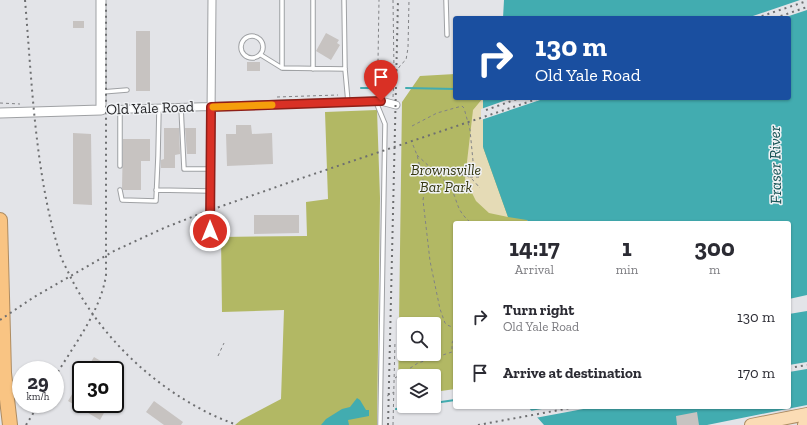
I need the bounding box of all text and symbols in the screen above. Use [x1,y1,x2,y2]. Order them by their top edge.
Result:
text: 130 m [535,30,607,63]
icon: right [469,32,521,84]
pin [364,60,398,101]
text: Old Yale Road [535,64,641,86]
icon: arrive [370,66,392,88]
street label: Old Yale Road [106,97,195,119]
water label: Fraser River [765,125,785,204]
park label: Brownsville Bar Park [411,161,481,196]
position arrow [189,210,231,252]
text: 14:17 [509,233,560,262]
text: 1 [622,233,632,262]
text: 300 [694,233,735,262]
text: Arrival [515,262,554,277]
text: min [616,262,638,277]
text: m [709,262,720,277]
text: Turn right [503,301,574,319]
icon: right [469,306,491,328]
text: 130 m [737,308,775,326]
map controls [397,317,441,413]
button: search [397,317,441,361]
text: Old Yale Road [503,319,579,334]
speed limit sign: 30 [72,361,124,413]
icon: arrive [469,362,491,384]
text: Arrive at destination [503,364,642,382]
text: 170 m [737,364,775,382]
button: layers [397,369,441,413]
text: 29 [27,370,49,394]
text: km/h [27,391,49,403]

